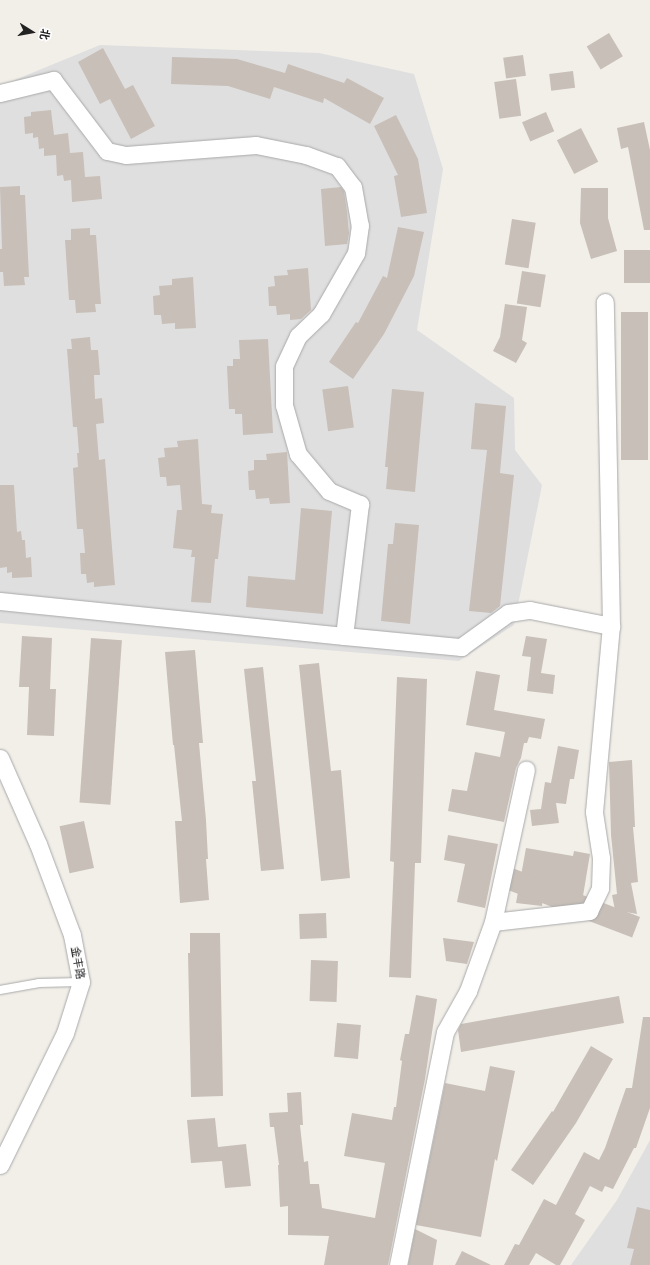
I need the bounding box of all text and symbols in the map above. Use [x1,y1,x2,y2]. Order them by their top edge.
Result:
north arrow [12,12,52,52]
text: 北 [37,28,52,41]
street label: 金丰路 [68,946,86,980]

